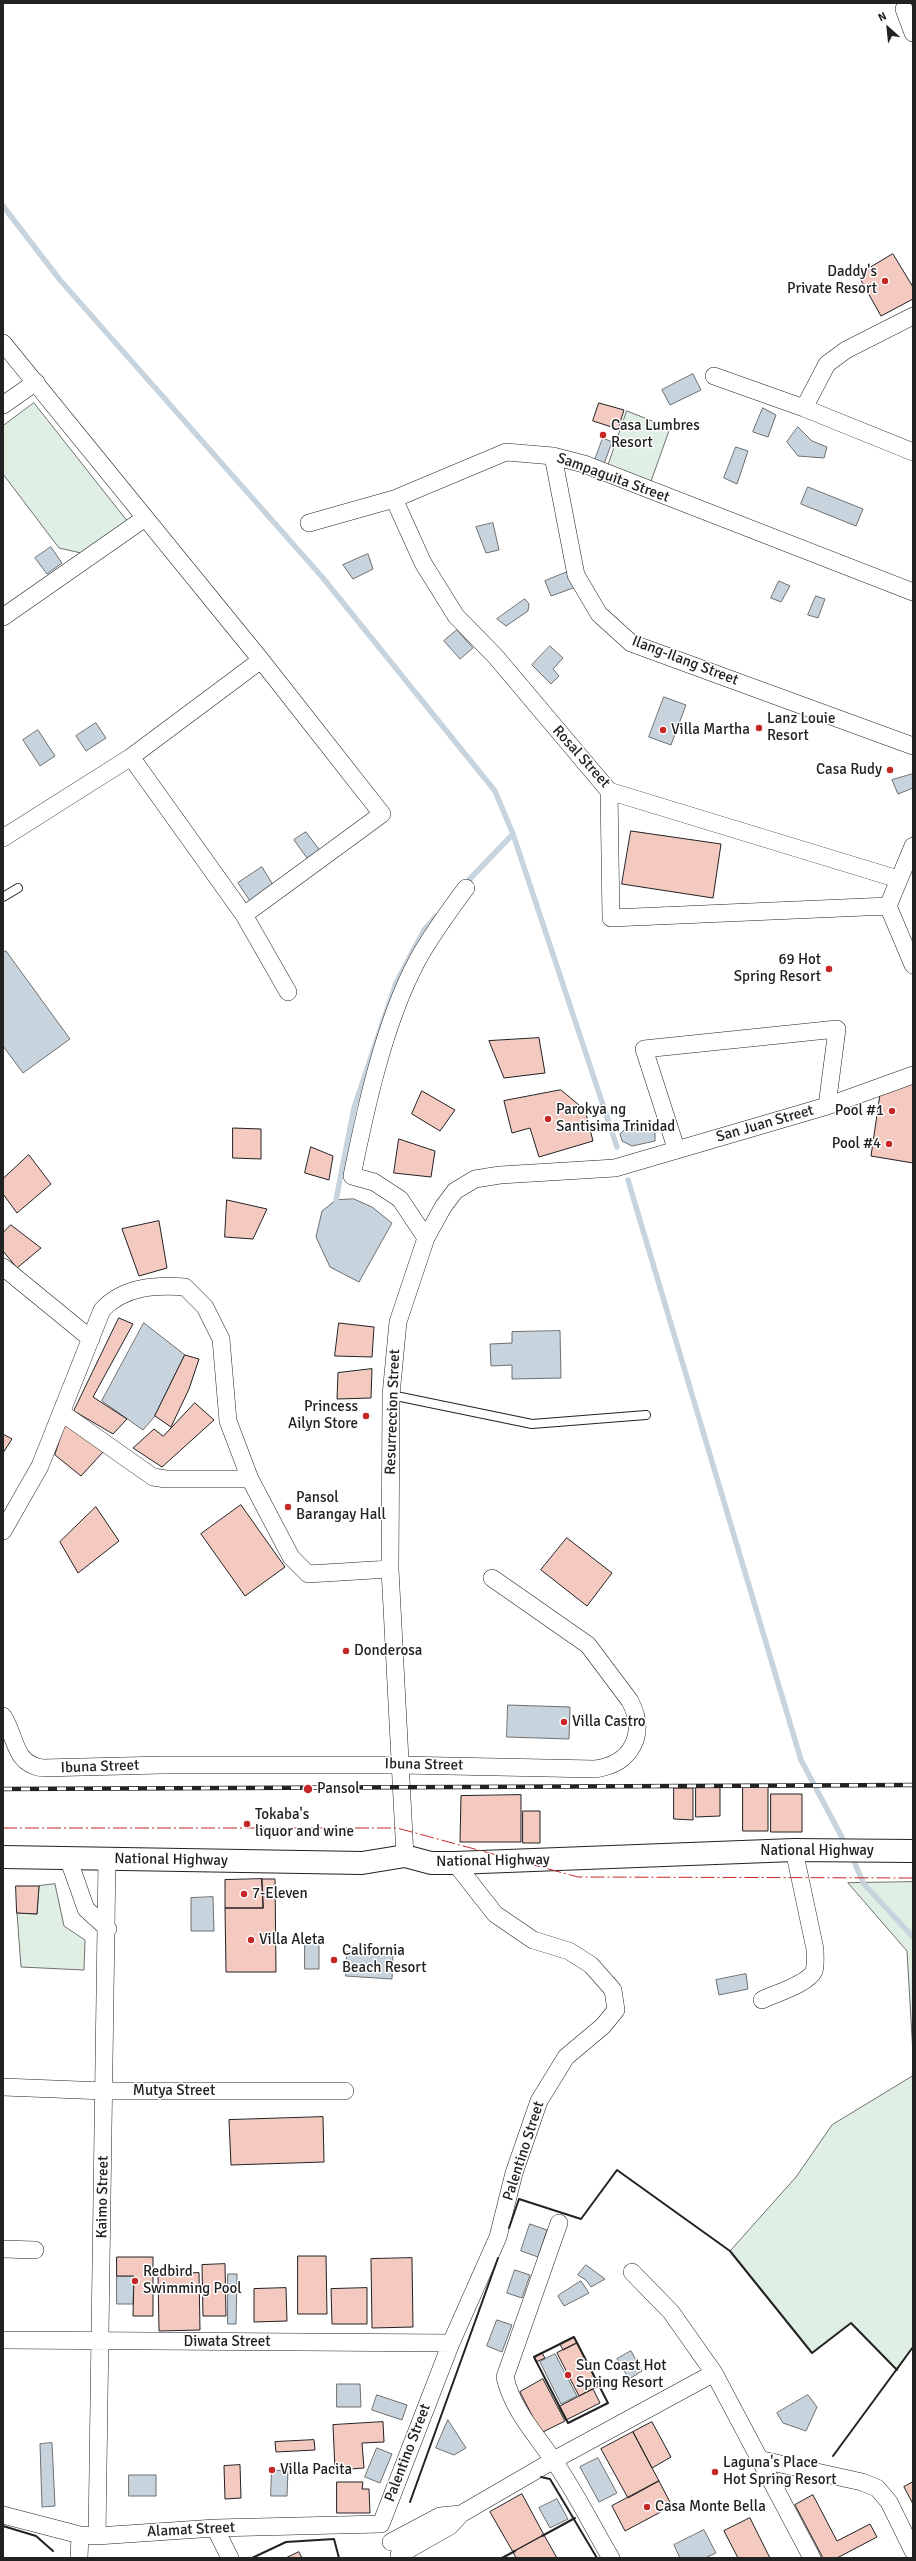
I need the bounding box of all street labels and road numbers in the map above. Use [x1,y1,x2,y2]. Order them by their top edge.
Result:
street label: Sampaguita Street [554,449,672,507]
street label: Ilang-Ilang Street [629,632,741,690]
street label: Rosal Street [548,722,614,792]
street label: San Juan Street [714,1101,816,1147]
street label: Resurreccion Street [382,1349,404,1475]
street label: Ibuna Street [385,1755,463,1775]
street label: Ibuna Street [60,1757,140,1777]
street label: National Highway [760,1842,874,1860]
street label: National Highway [114,1850,228,1870]
street label: National Highway [436,1851,550,1871]
street label: Mutya Street [133,2082,215,2100]
street label: Palentino Street [499,2099,549,2203]
street label: Kaimo Street [93,2155,113,2239]
street label: Diwata Street [183,2333,271,2351]
street label: Palentino Street [381,2401,435,2505]
street label: Alamat Street [147,2519,235,2541]

